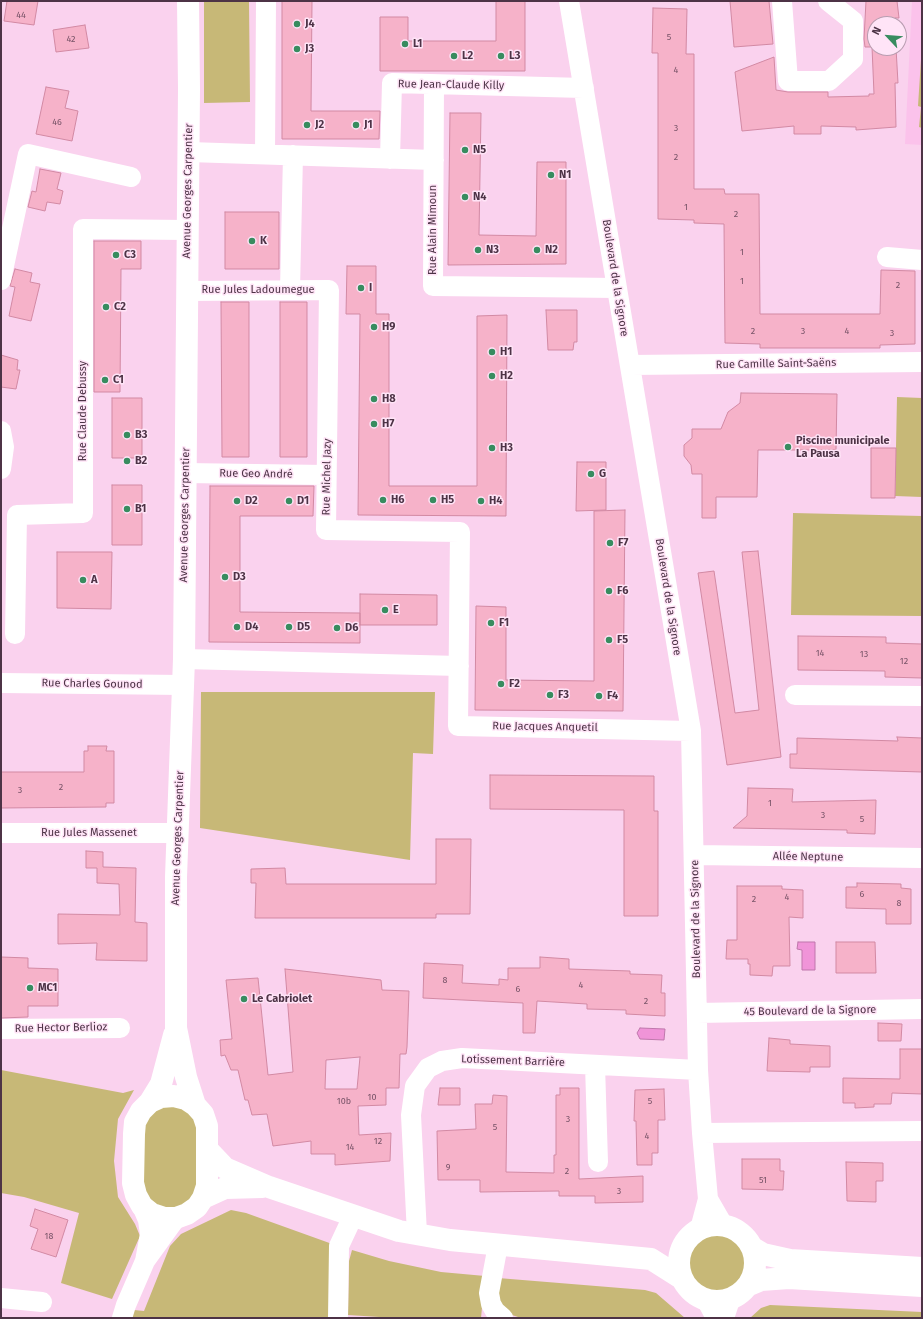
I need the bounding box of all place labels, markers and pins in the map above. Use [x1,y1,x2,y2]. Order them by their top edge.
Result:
place label: J4 [305,17,315,31]
marker: J4 [292,19,302,29]
place label: L1 [413,37,422,51]
marker: L1 [400,39,410,49]
place label: J3 [305,42,314,56]
marker: J3 [292,44,302,54]
place label: L2 [462,49,473,63]
place label: L3 [509,49,520,63]
marker: L2 [449,51,459,61]
marker: L3 [496,51,506,61]
place label: J2 [315,118,324,132]
place label: J1 [364,118,373,132]
marker: J2 [302,120,312,130]
marker: J1 [351,120,361,130]
place label: N5 [473,143,486,157]
marker: N5 [460,145,470,155]
place label: N1 [559,168,571,182]
marker: N1 [546,170,556,180]
place label: N4 [473,190,487,204]
marker: N4 [460,192,470,202]
place label: K [260,234,267,248]
marker: K [247,236,257,246]
place label: N3 [486,243,499,257]
place label: N2 [545,243,558,257]
marker: N3 [473,245,483,255]
marker: N2 [532,245,542,255]
place label: C3 [124,248,136,262]
marker: C3 [111,250,121,260]
place label: I [369,281,372,295]
marker: I [356,283,366,293]
place label: C2 [114,300,126,314]
marker: C2 [101,302,111,312]
place label: H9 [382,320,395,334]
marker: H9 [369,322,379,332]
place label: H1 [500,345,512,359]
marker: H1 [487,347,497,357]
place label: H2 [500,369,513,383]
marker: H2 [487,371,497,381]
place label: C1 [113,373,124,387]
marker: C1 [100,375,110,385]
place label: H8 [382,392,396,406]
marker: H8 [369,394,379,404]
place label: H7 [382,417,394,431]
marker: H7 [369,419,379,429]
place label: B3 [135,428,148,442]
marker: B3 [122,430,132,440]
place label: Piscine municipale La Pausa [796,434,889,460]
place label: H3 [500,441,513,455]
marker: Piscine municipale La Pausa [783,442,793,452]
marker: H3 [487,443,497,453]
place label: B2 [135,454,147,468]
marker: B2 [122,456,132,466]
place label: G [599,467,606,481]
marker: G [586,469,596,479]
place label: H6 [391,493,405,507]
place label: H5 [441,493,454,507]
place label: D2 [245,494,258,508]
place label: D1 [297,494,309,508]
place label: H4 [489,494,503,508]
marker: H6 [378,495,388,505]
marker: H5 [428,495,438,505]
marker: D2 [232,496,242,506]
marker: D1 [284,496,294,506]
marker: H4 [476,496,486,506]
place label: B1 [135,502,146,516]
marker: B1 [122,504,132,514]
place label: F7 [618,536,629,550]
marker: F7 [605,538,615,548]
place label: D3 [233,570,246,584]
marker: D3 [220,572,230,582]
place label: A [91,573,97,587]
marker: A [78,575,88,585]
place label: F6 [617,584,628,598]
marker: F6 [604,586,614,596]
place label: E [393,603,399,617]
marker: E [380,605,390,615]
place label: F1 [499,616,509,630]
marker: F1 [486,618,496,628]
place label: D4 [245,620,258,634]
place label: D5 [297,620,310,634]
place label: D6 [345,621,358,635]
marker: D4 [232,622,242,632]
marker: D5 [284,622,294,632]
marker: D6 [332,623,342,633]
place label: F5 [617,633,628,647]
marker: F5 [604,635,614,645]
place label: F2 [509,677,520,691]
marker: F2 [496,679,506,689]
place label: F3 [558,688,569,702]
place label: F4 [607,689,618,703]
marker: F3 [545,690,555,700]
marker: F4 [594,691,604,701]
place label: MC1 [38,981,57,995]
marker: MC1 [25,983,35,993]
place label: Le Cabriolet [252,992,312,1006]
marker: Le Cabriolet [239,994,249,1004]

